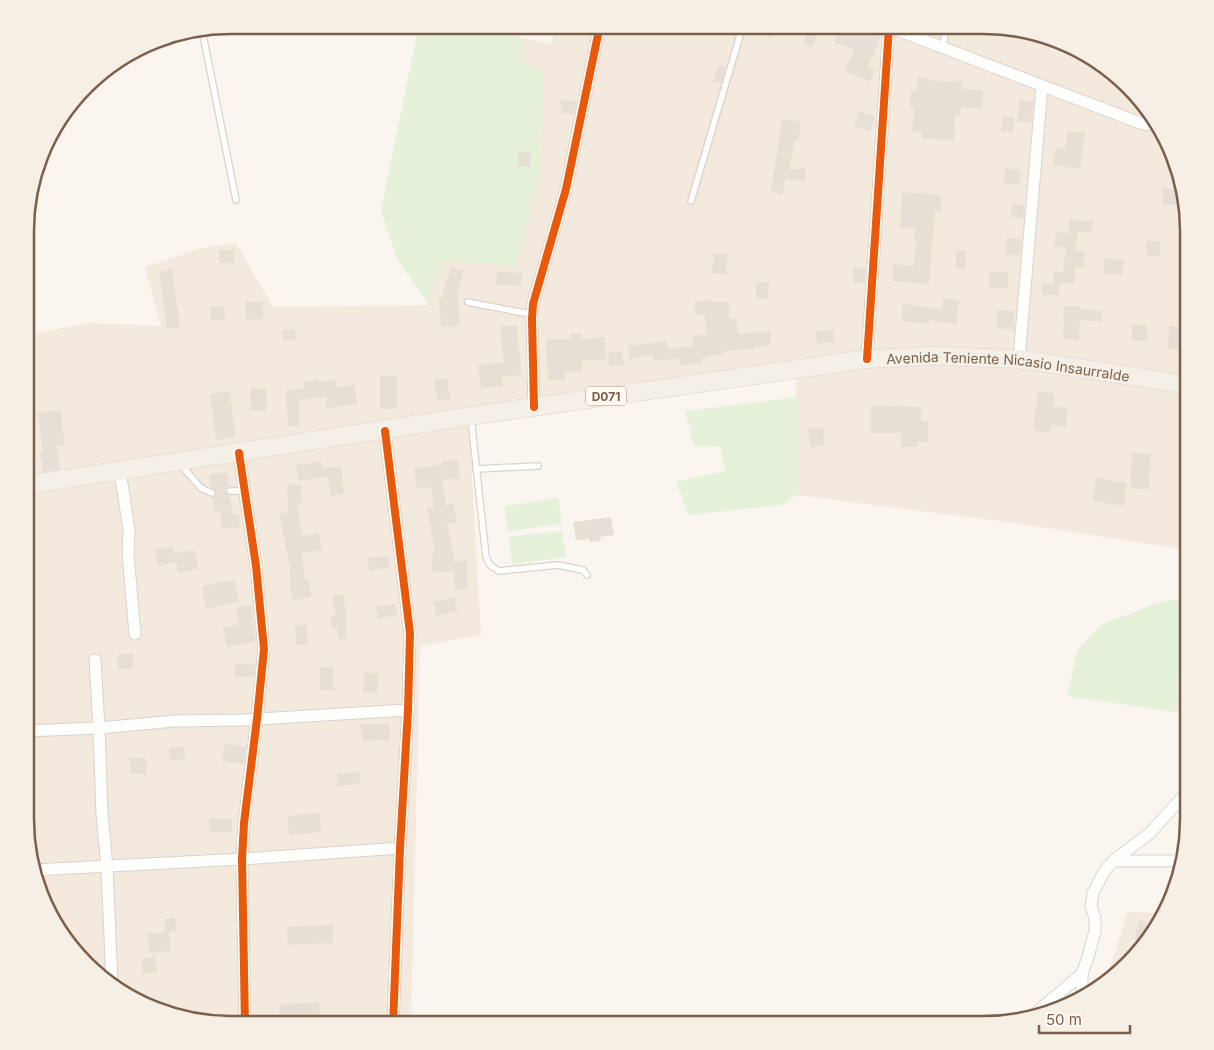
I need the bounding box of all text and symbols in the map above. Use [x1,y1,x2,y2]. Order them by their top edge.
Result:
street label: Avenida Teniente Nicasio Insaurralde [886,347,1131,384]
road number: D071 [586,386,626,406]
scale bar [1039,1002,1130,1034]
text: 50 m [1046,1010,1082,1029]

